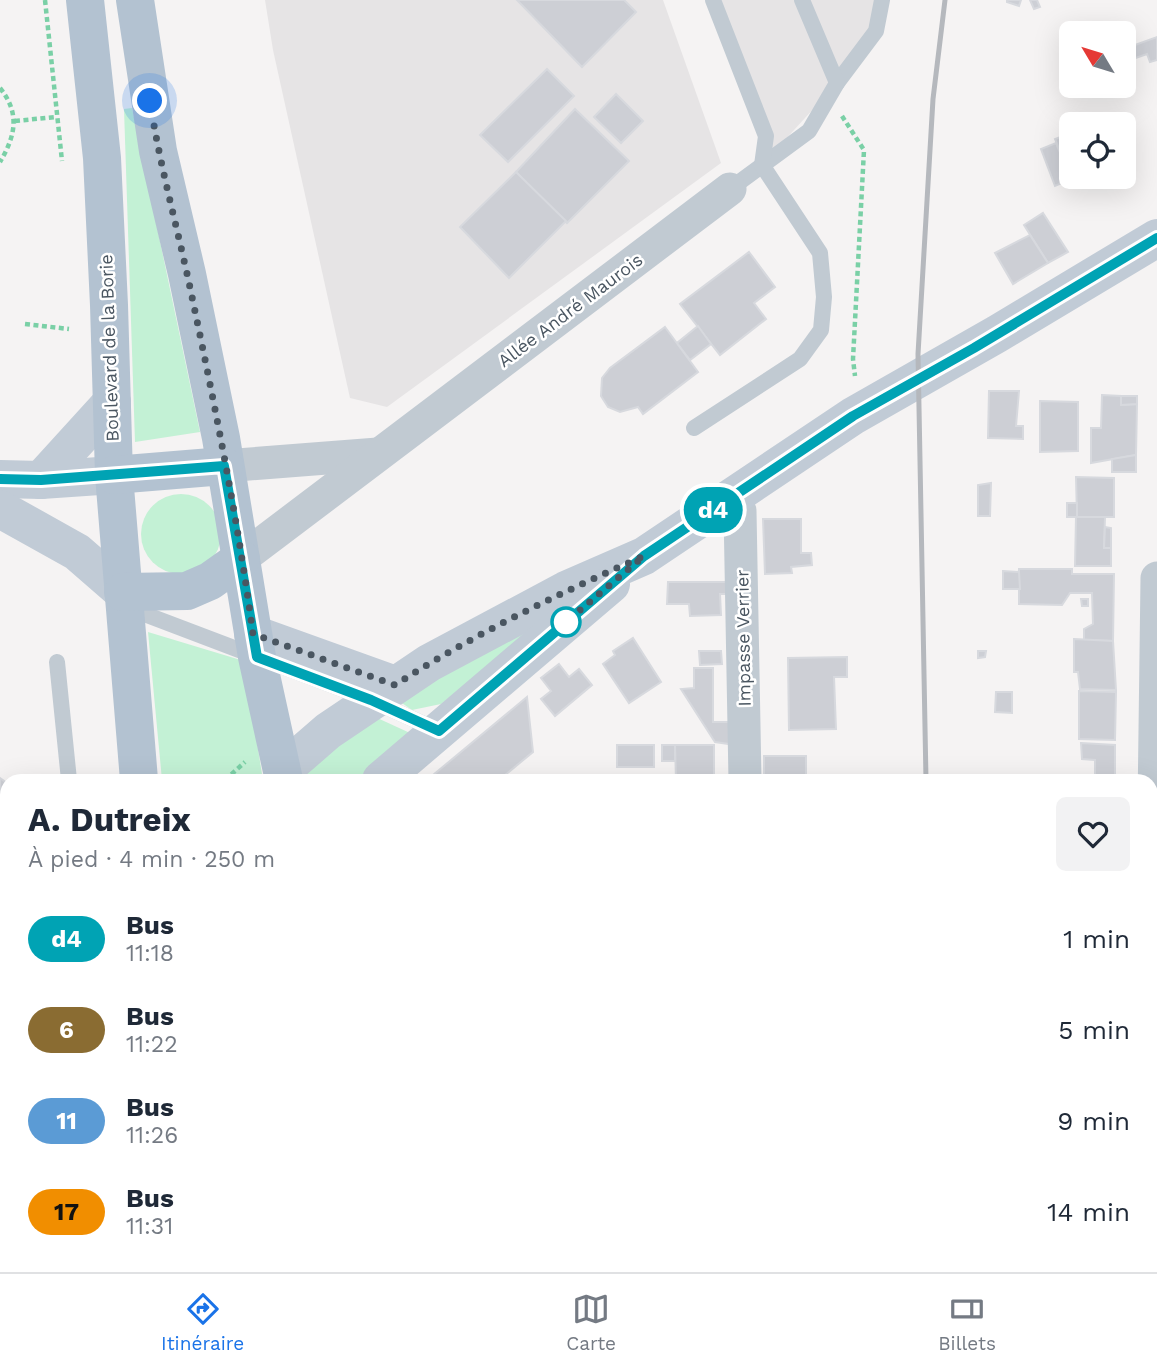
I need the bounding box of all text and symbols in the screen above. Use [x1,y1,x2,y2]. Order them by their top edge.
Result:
north arrow [1059,21,1136,98]
map controls [1059,21,1136,189]
your location [132,83,167,118]
button: locate [1059,112,1136,189]
street label: Allée André Maurois [494,249,646,371]
street label: Boulevard de la Borie [95,254,123,442]
line badge: d4 [682,487,744,533]
text: d4 [698,496,728,524]
street label: Impasse Verrier [731,569,755,707]
unlabelled marker [551,607,581,637]
button: heart [1056,797,1130,871]
text: A. Dutreix [28,800,191,839]
text: À pied · 4 min · 250 m [28,846,275,873]
text: Bus [126,910,174,940]
text: 1 min [1063,924,1130,954]
text: d4 [51,925,82,953]
text: 11:18 [126,940,174,967]
text: Bus [126,1001,174,1031]
text: 5 min [1058,1015,1130,1045]
text: 6 [59,1016,74,1044]
text: 11:22 [126,1031,178,1058]
text: Bus [126,1092,174,1122]
text: 9 min [1057,1106,1130,1136]
text: 11 [56,1107,77,1135]
text: 11:26 [126,1122,178,1149]
text: Bus [126,1183,174,1213]
text: 14 min [1047,1197,1130,1227]
text: 17 [54,1198,79,1226]
text: 11:31 [126,1213,173,1240]
tab: Itinéraire [161,1290,244,1355]
tab: Carte [566,1290,616,1355]
tab: Billets [938,1290,996,1355]

